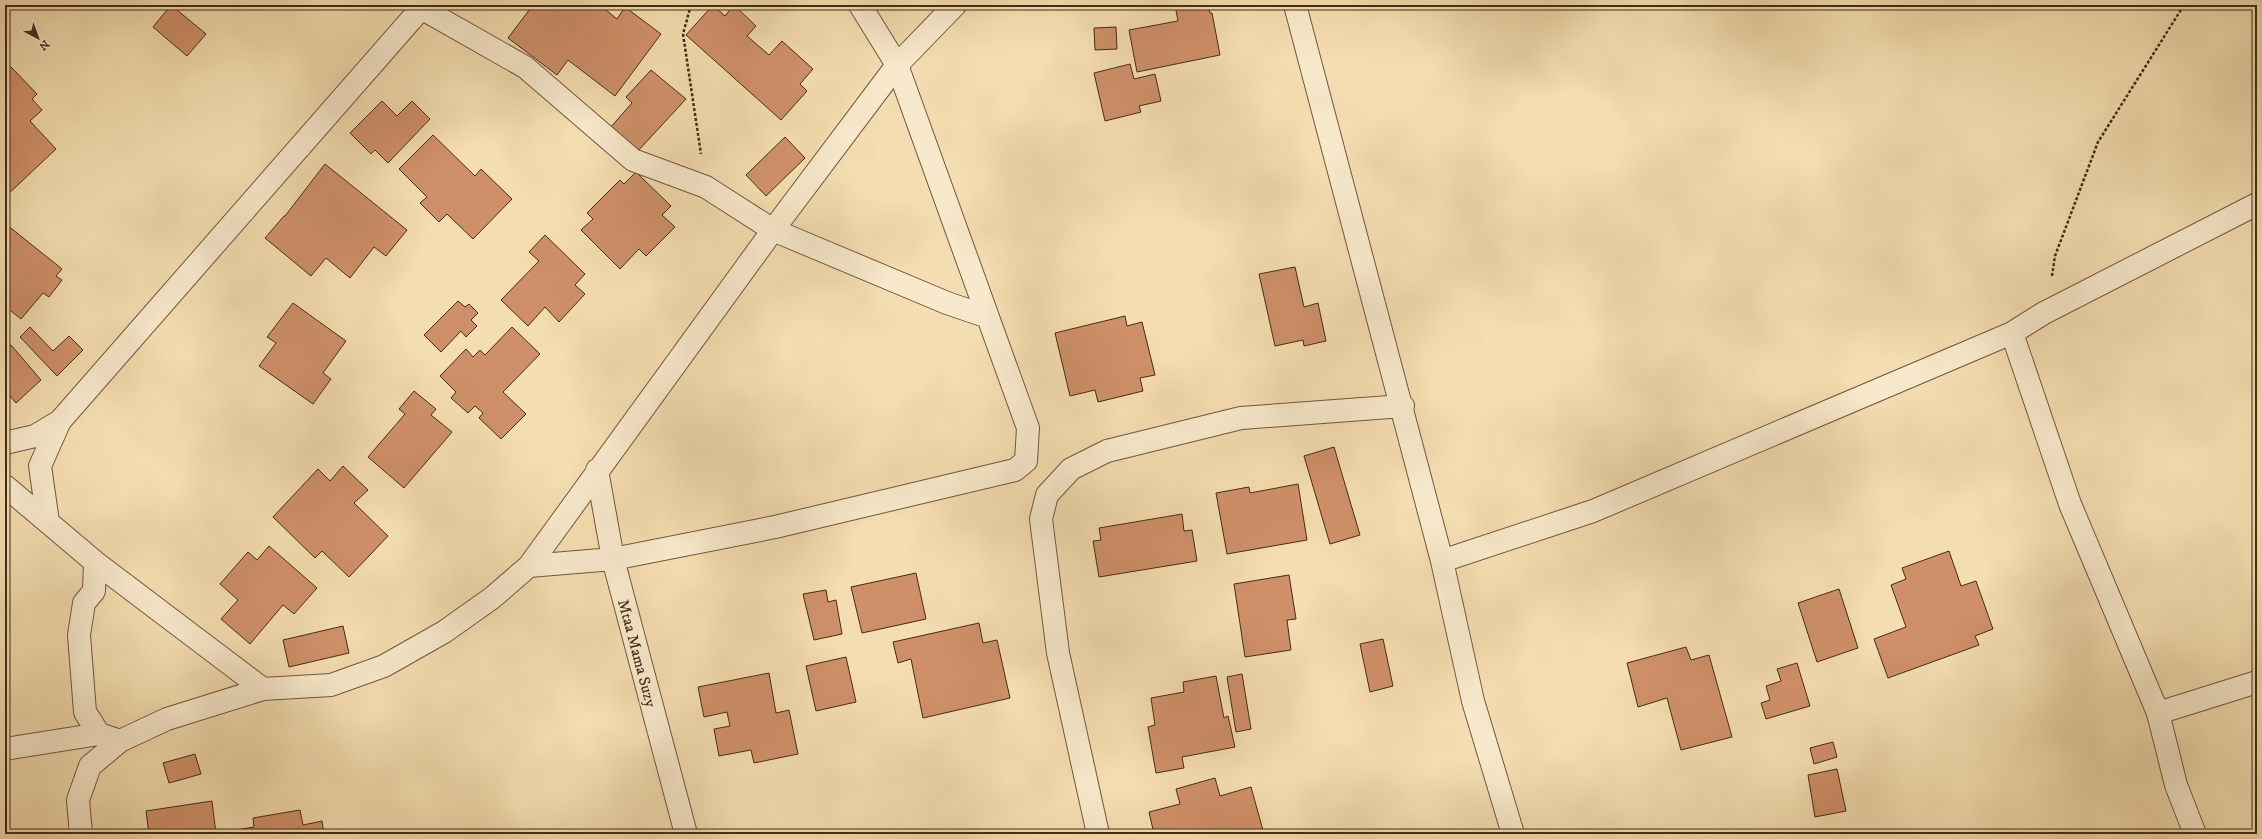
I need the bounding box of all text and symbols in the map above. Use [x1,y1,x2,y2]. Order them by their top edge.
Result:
north arrow [18,18,58,58]
text: N [36,37,52,53]
street label: Mtaa Mama Suzy [613,597,661,710]

